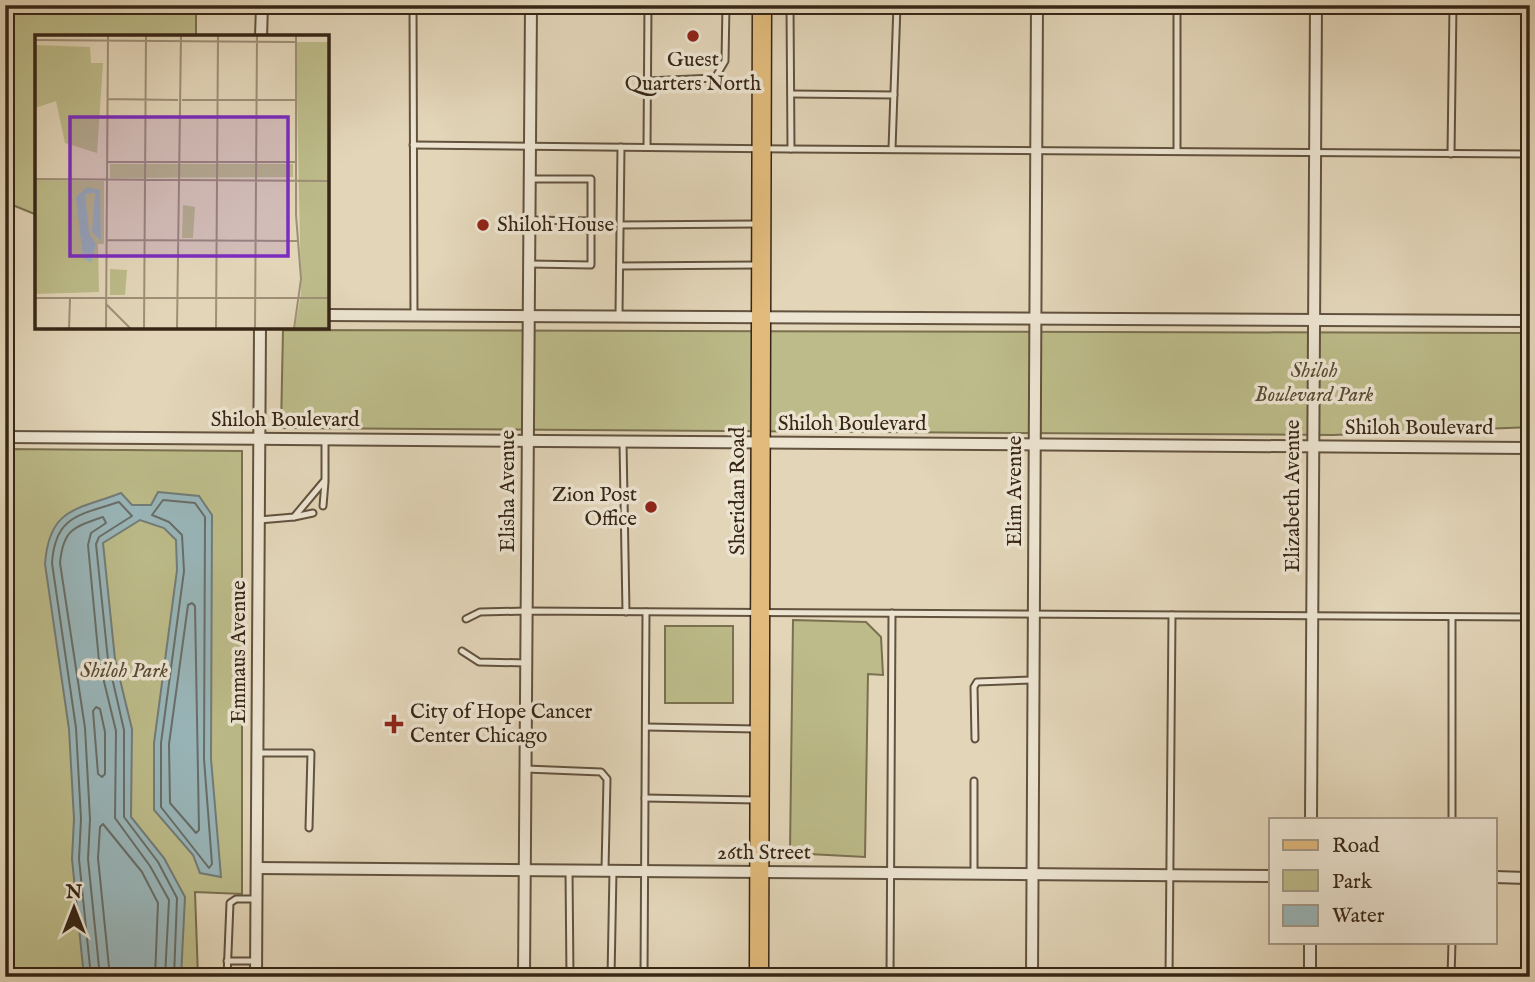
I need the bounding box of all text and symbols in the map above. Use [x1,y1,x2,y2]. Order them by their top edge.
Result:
marker: Guest Quarters North [685,28,701,44]
inset map [35,35,329,329]
place label: Guest Quarters North [625,47,761,98]
place label: Shiloh House [497,212,614,239]
marker: Shiloh House [475,217,491,233]
park label: Shiloh Boulevard Park [1255,358,1374,409]
street label: Shiloh Boulevard [211,407,360,434]
street label: Shiloh Boulevard [778,411,927,438]
street label: Shiloh Boulevard [1345,415,1494,442]
street label: Elizabeth Avenue [1280,419,1307,572]
street label: Sheridan Road [725,426,752,555]
street label: Elisha Avenue [495,429,522,552]
street label: Elim Avenue [1002,435,1029,546]
place label: Zion Post Office [552,482,637,533]
marker: Zion Post Office [643,499,659,515]
street label: Emmaus Avenue [226,580,253,724]
park label: Shiloh Park [80,658,169,685]
place label: City of Hope Cancer Center Chicago [410,699,593,750]
marker: City of Hope Cancer Center Chicago [384,714,404,734]
legend [1269,818,1496,944]
text: Road [1332,833,1380,860]
street label: 26th Street [717,840,811,867]
text: Park [1332,869,1373,896]
north arrow [38,874,108,944]
text: N [65,881,83,905]
text: Water [1332,903,1385,930]

